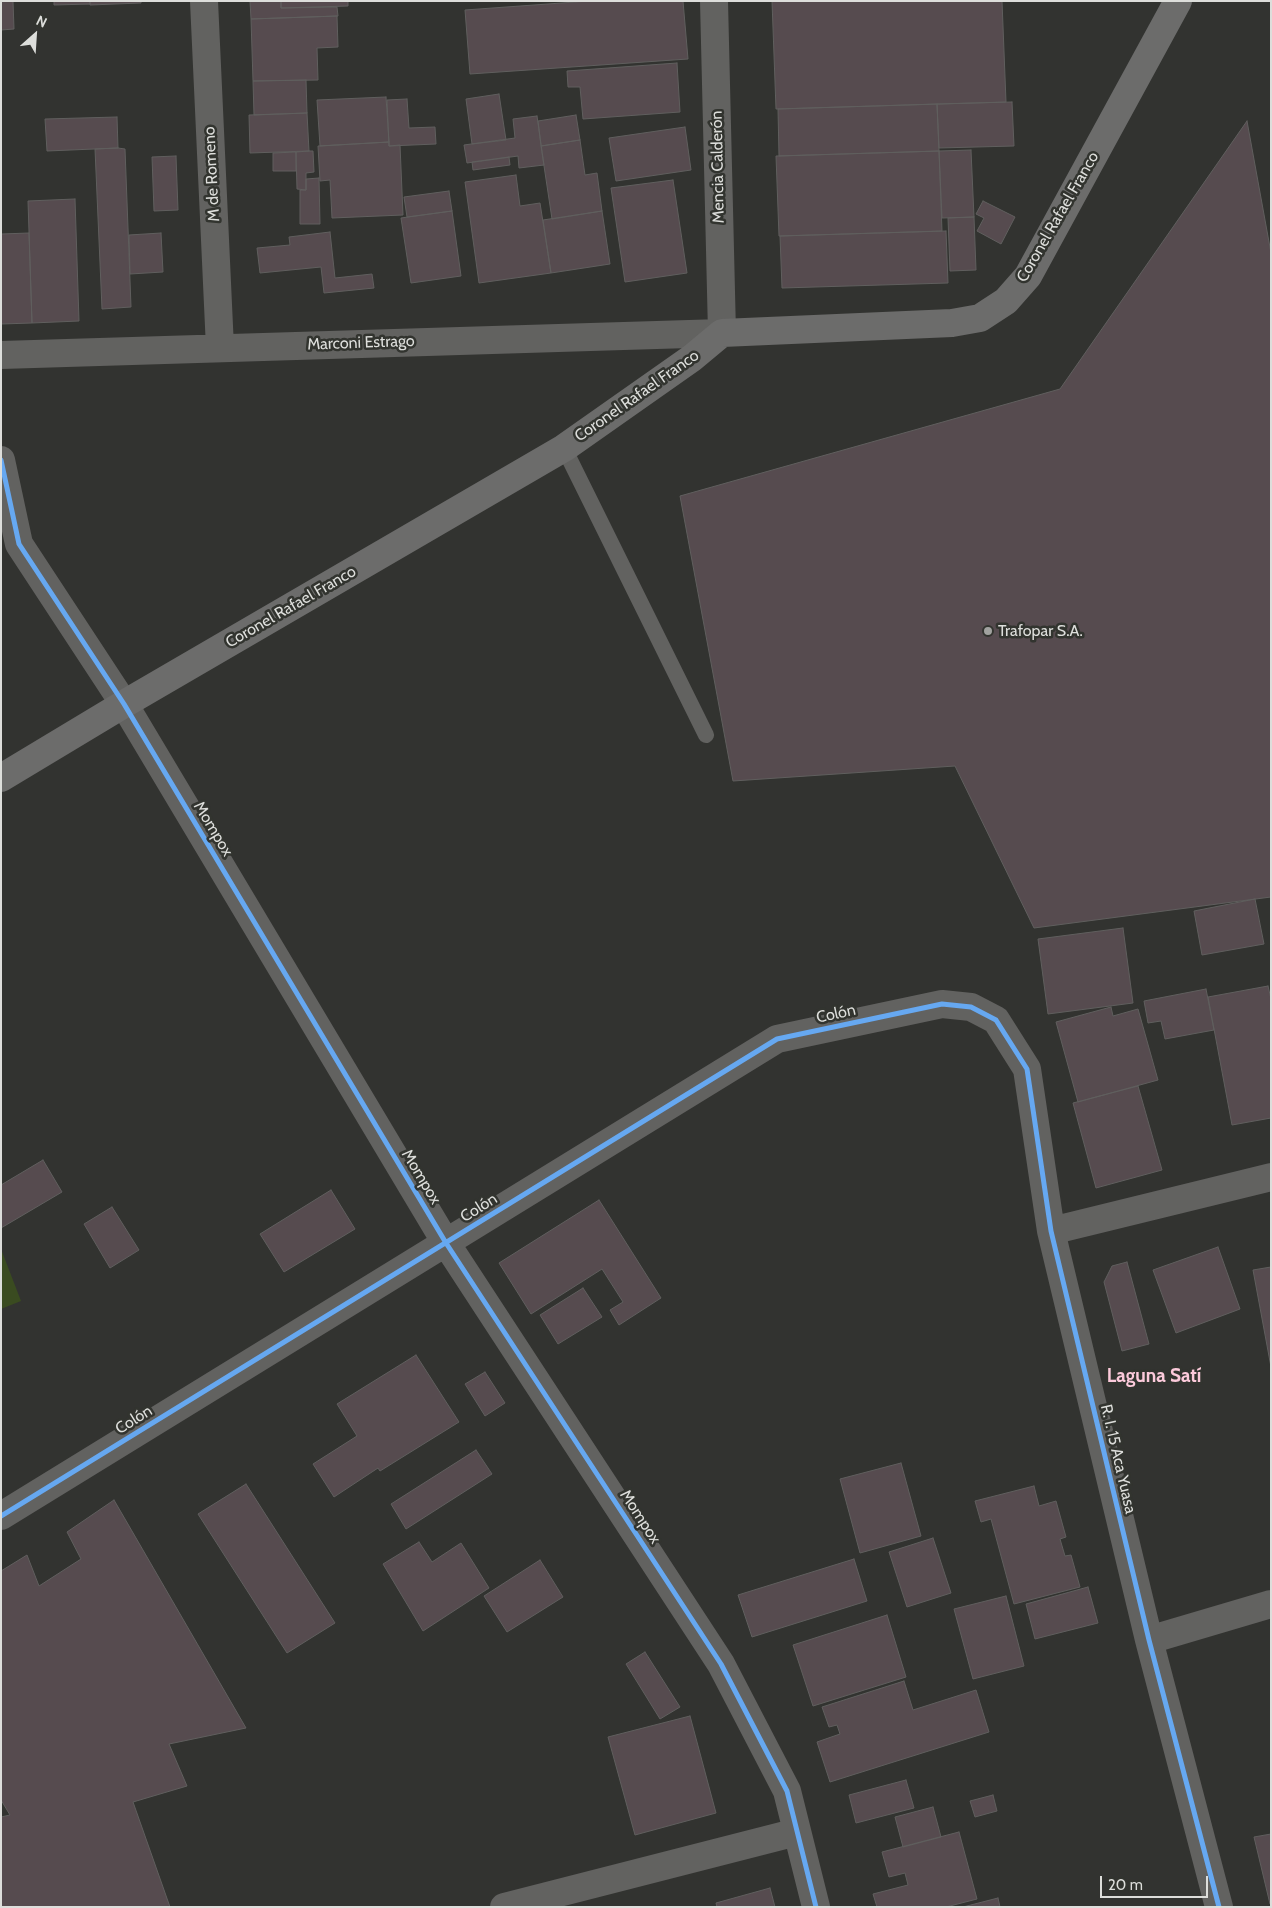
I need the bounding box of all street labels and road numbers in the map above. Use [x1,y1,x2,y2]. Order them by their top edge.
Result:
street label: Mencia Calderón [707,110,729,224]
street label: M de Romeno [200,126,224,222]
street label: Coronel Rafael Franco [1013,148,1103,286]
street label: Marconi Estrago [307,332,415,354]
street label: Coronel Rafael Franco [571,346,703,446]
street label: Coronel Rafael Franco [222,562,360,652]
street label: Mompox [189,798,237,860]
street label: Colón [815,1000,857,1028]
street label: Mompox [397,1146,445,1208]
street label: Colón [457,1189,501,1227]
street label: Colón [112,1401,156,1439]
street label: R. I. 15 Aca Yuasa [1096,1402,1140,1516]
street label: Mompox [615,1486,665,1548]

